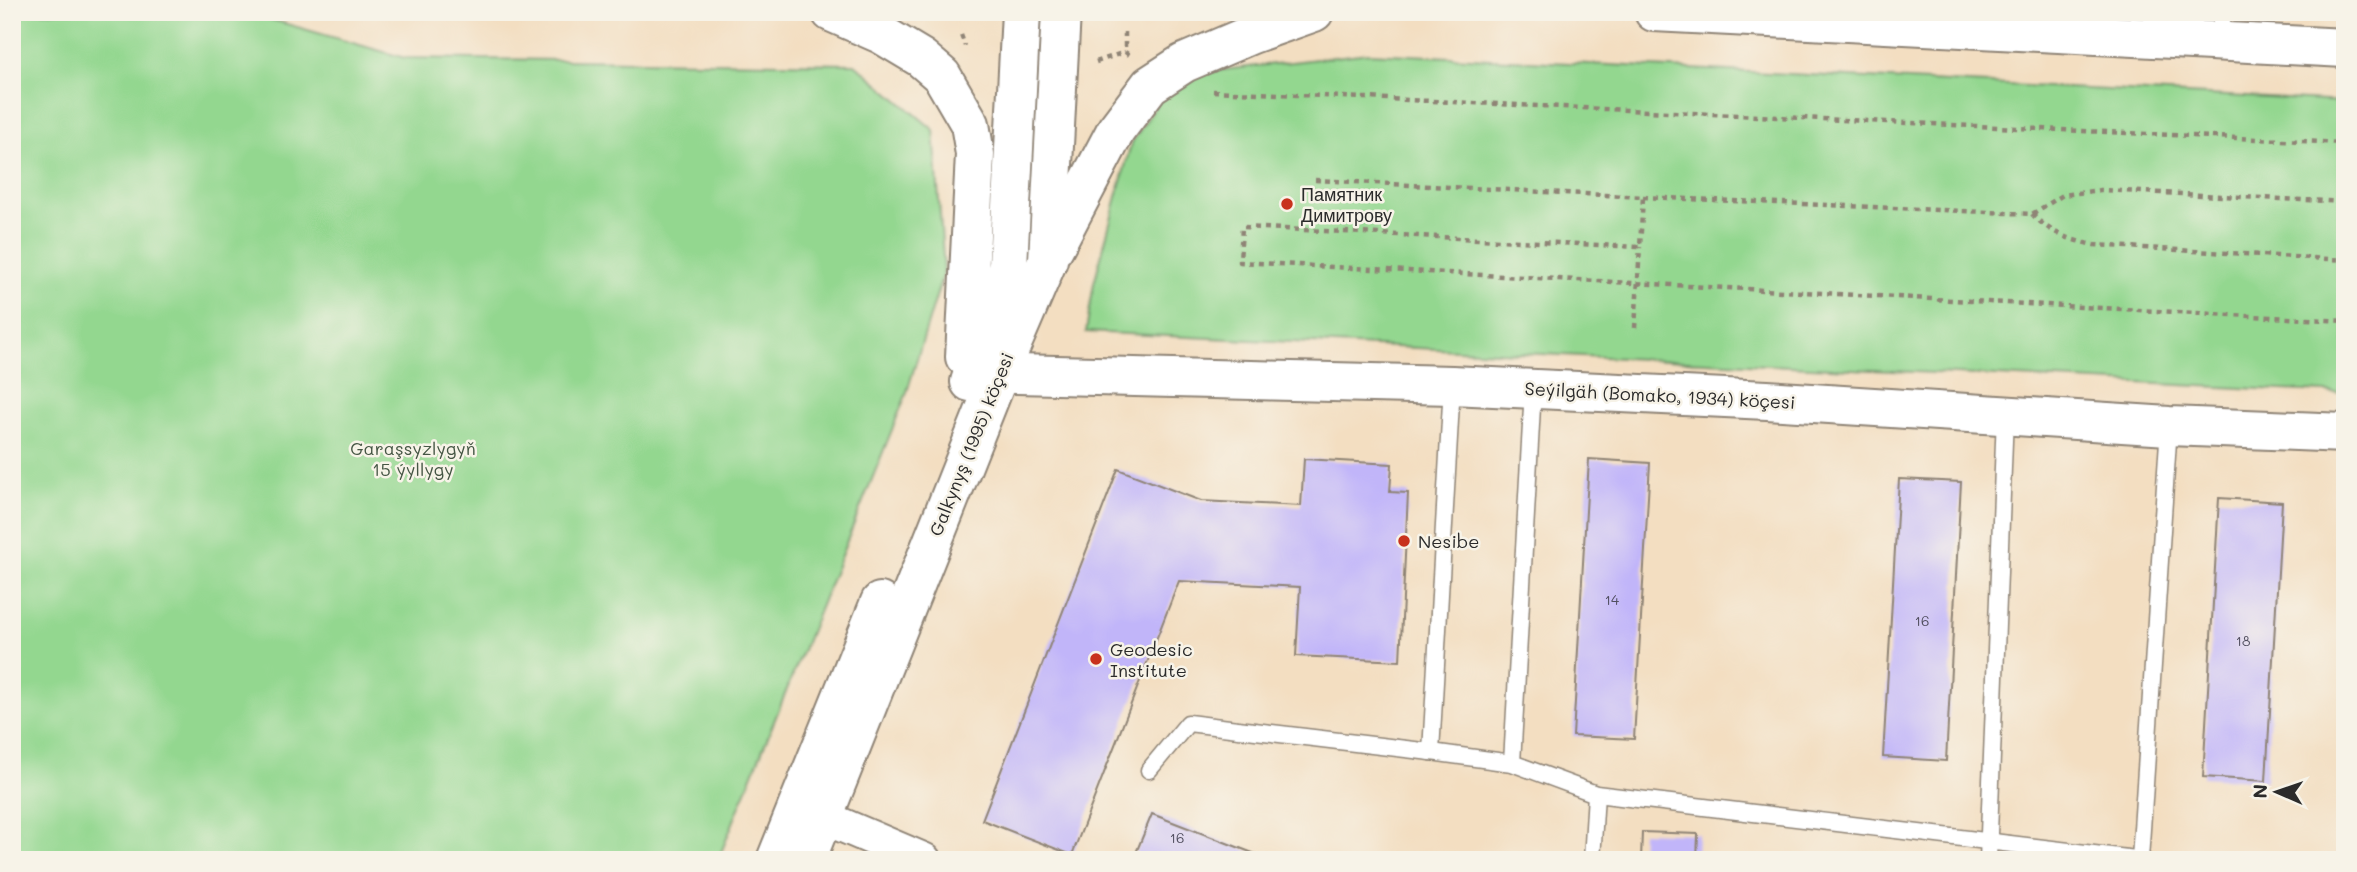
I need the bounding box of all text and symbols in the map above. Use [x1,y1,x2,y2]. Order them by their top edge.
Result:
place label: Памятник Димитрову [1301,182,1392,227]
marker: Памятник Димитрову [1279,196,1295,212]
street label: Galkynyş (1995) köçesi [923,349,1019,539]
street label: Seýilgäh (Bomako, 1934) köçesi [1524,376,1796,414]
park label: Garaşsyzlygyň 15 ýyllygy [350,436,476,481]
place label: Nesibe [1418,529,1479,553]
marker: Nesibe [1396,533,1412,549]
house number: 14 [1605,590,1620,609]
house number: 16 [1915,611,1929,630]
house number: 18 [2236,631,2250,650]
place label: Geodesic Institute [1110,637,1193,682]
marker: Geodesic Institute [1088,651,1104,667]
north arrow [2242,756,2312,826]
text: N [2247,784,2272,799]
house number: 16 [1170,828,1184,847]

